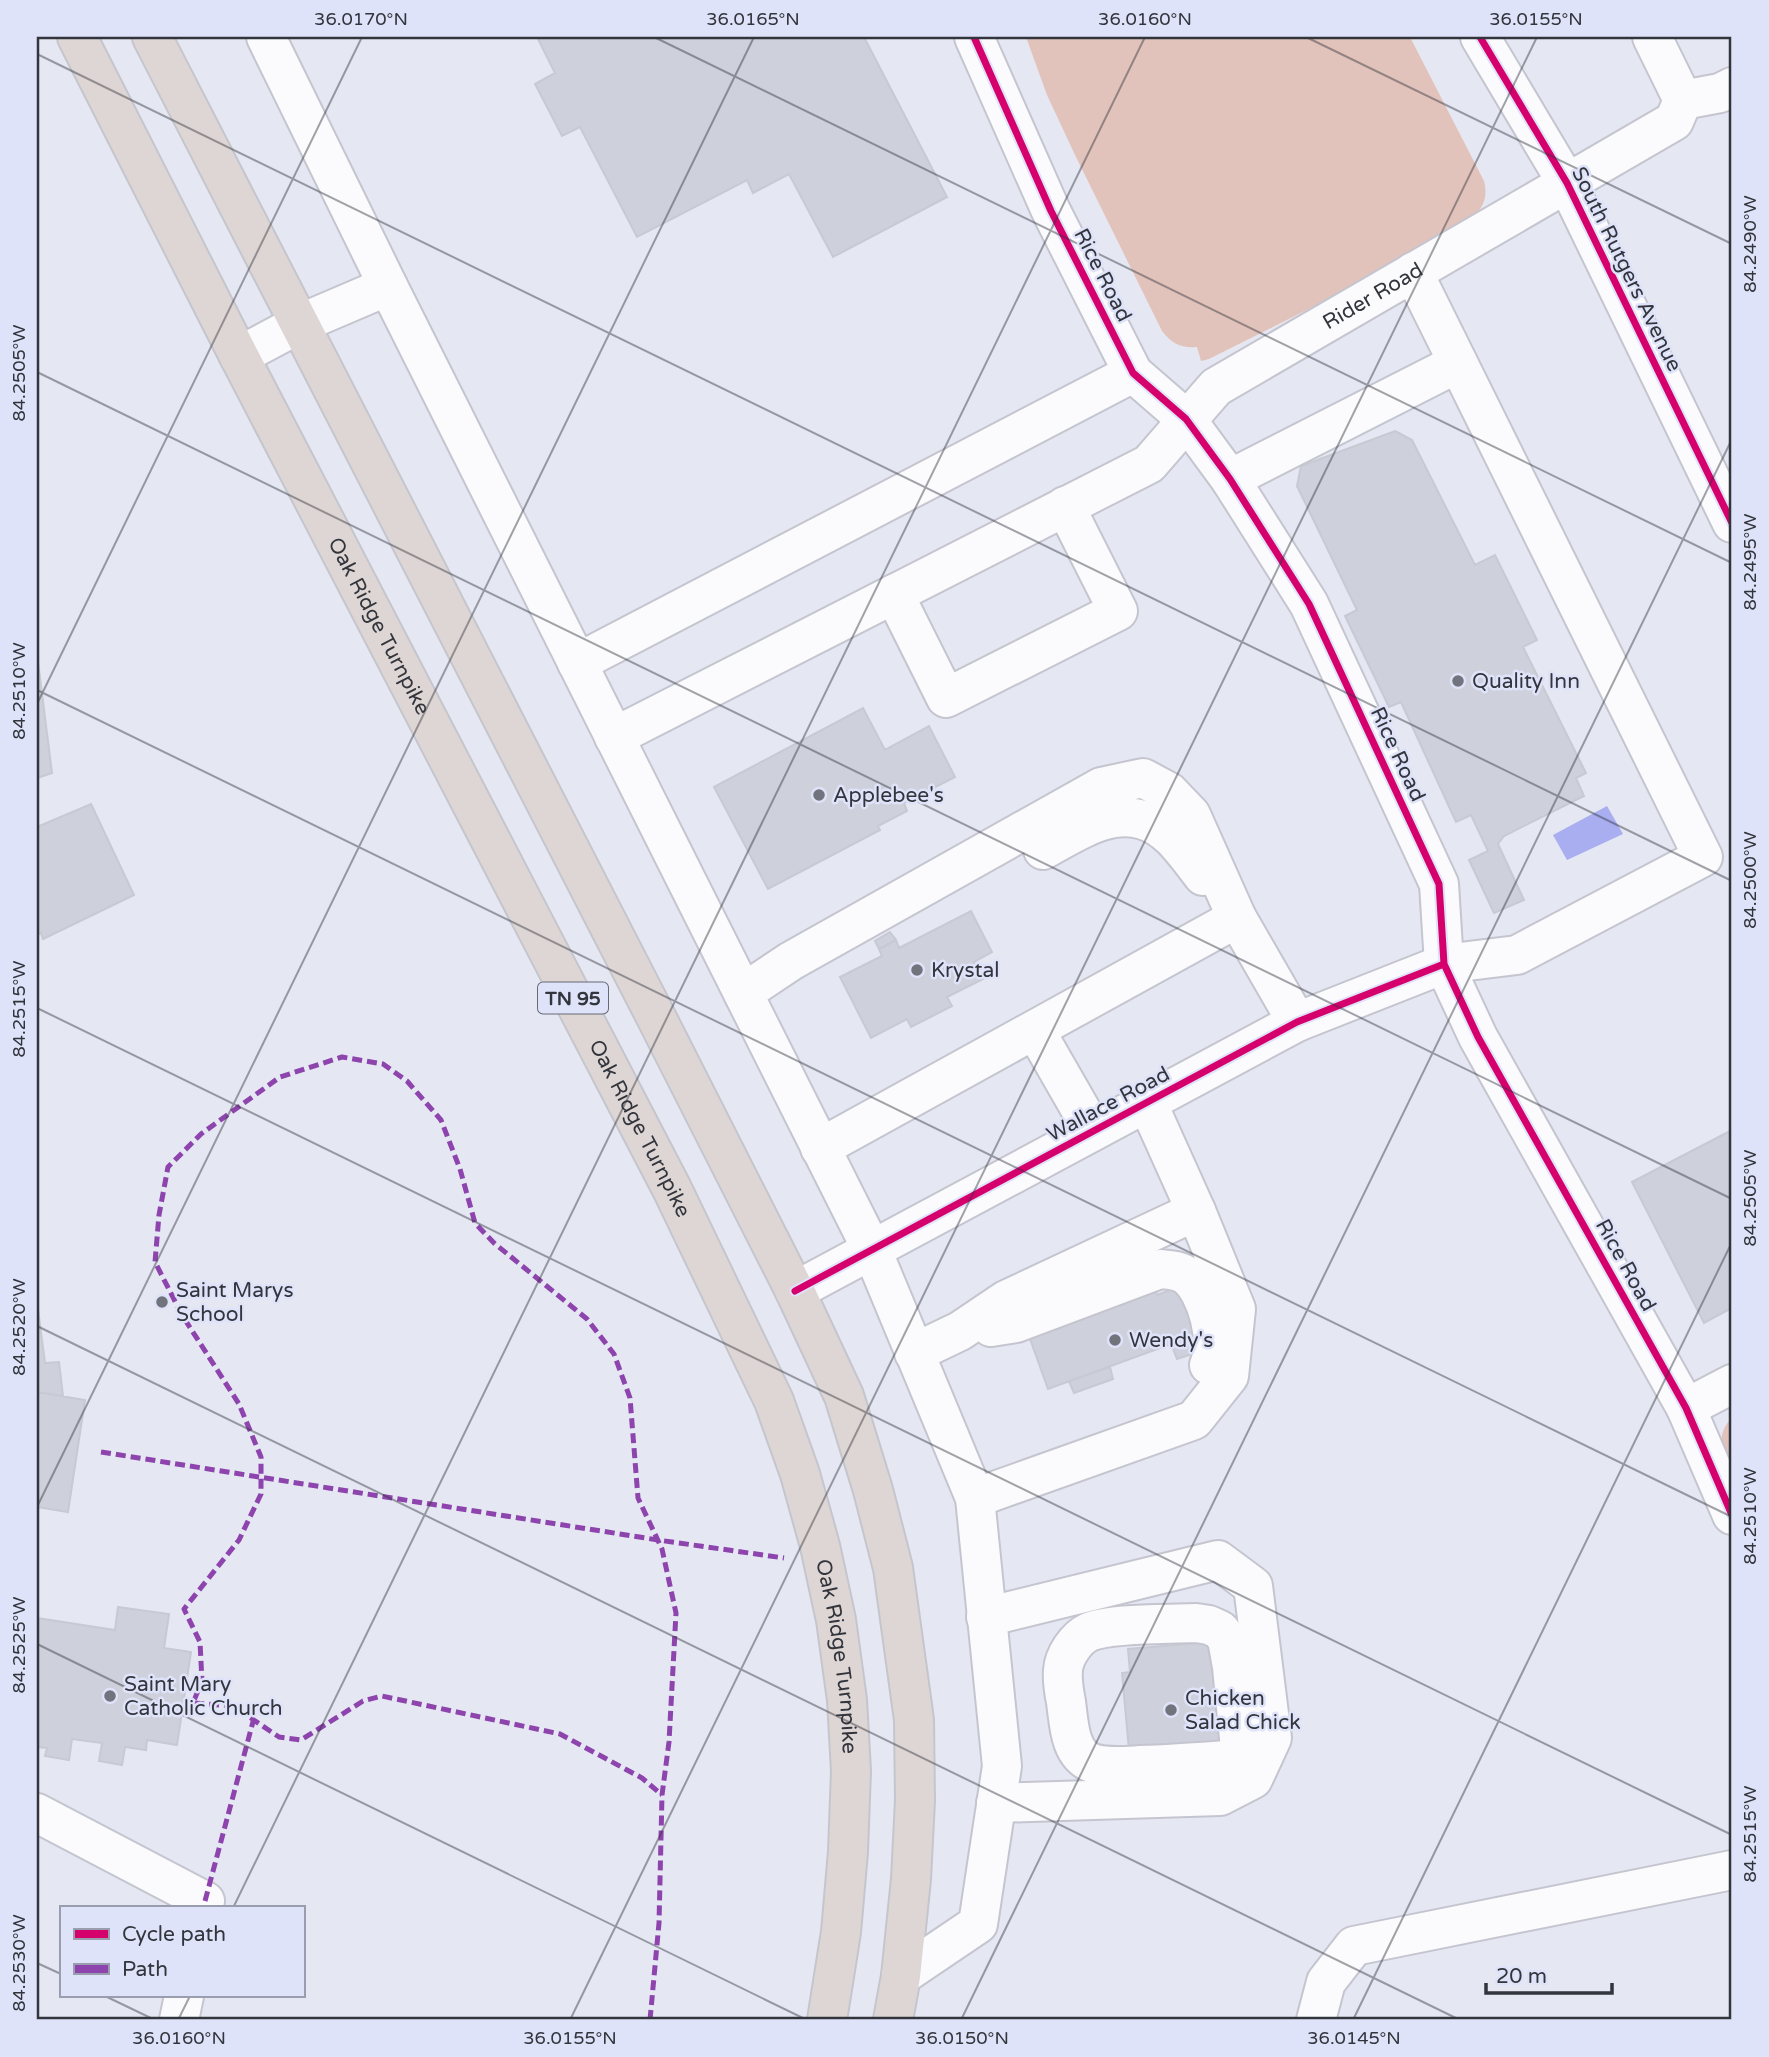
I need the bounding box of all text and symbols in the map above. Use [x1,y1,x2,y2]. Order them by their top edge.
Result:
text: 36.0170°N [314,8,408,30]
text: 36.0165°N [706,8,800,30]
text: 36.0160°N [1098,8,1192,30]
text: 36.0155°N [1489,8,1583,30]
street label: South Rutgers Avenue [1566,163,1687,376]
text: 84.2490°W [1739,195,1761,293]
street label: Rice Road [1068,224,1137,326]
street label: Rider Road [1318,258,1428,335]
text: 84.2505°W [8,324,30,422]
text: 84.2495°W [1739,513,1761,611]
street label: Oak Ridge Turnpike [322,533,435,719]
text: 84.2510°W [8,642,30,740]
place label: Quality Inn [1472,669,1580,694]
marker: Quality Inn [1450,673,1466,689]
street label: Rice Road [1365,703,1430,805]
place label: Applebee's [833,783,944,808]
marker: Applebee's [811,787,827,803]
text: 84.2500°W [1739,831,1761,929]
place label: Krystal [931,958,999,983]
text: 84.2515°W [8,960,30,1058]
marker: Krystal [909,962,925,978]
road number: TN 95 [538,982,608,1014]
street label: Oak Ridge Turnpike [584,1035,696,1221]
street label: Wallace Road [1042,1062,1174,1147]
text: 84.2505°W [1739,1149,1761,1247]
street label: Rice Road [1590,1215,1661,1316]
text: 84.2520°W [8,1278,30,1376]
place label: Saint Marys School [176,1278,293,1327]
marker: Saint Marys School [154,1294,170,1310]
place label: Wendy's [1129,1328,1213,1353]
marker: Wendy's [1107,1332,1123,1348]
text: 84.2510°W [1739,1467,1761,1565]
street label: Oak Ridge Turnpike [810,1557,862,1754]
text: 84.2525°W [8,1596,30,1694]
place label: Saint Mary Catholic Church [124,1672,283,1721]
place label: Chicken Salad Chick [1185,1686,1301,1735]
marker: Saint Mary Catholic Church [102,1688,118,1704]
marker: Chicken Salad Chick [1163,1702,1179,1718]
text: 84.2515°W [1739,1785,1761,1883]
legend [60,1906,304,1997]
text: 84.2530°W [8,1914,30,2012]
text: Cycle path [122,1922,226,1947]
scale bar [1486,1952,1612,1996]
text: Path [122,1957,168,1982]
text: 20 m [1496,1964,1547,1989]
text: 36.0160°N [132,2027,226,2049]
text: 36.0155°N [523,2027,617,2049]
text: 36.0150°N [915,2027,1009,2049]
text: 36.0145°N [1307,2027,1401,2049]

